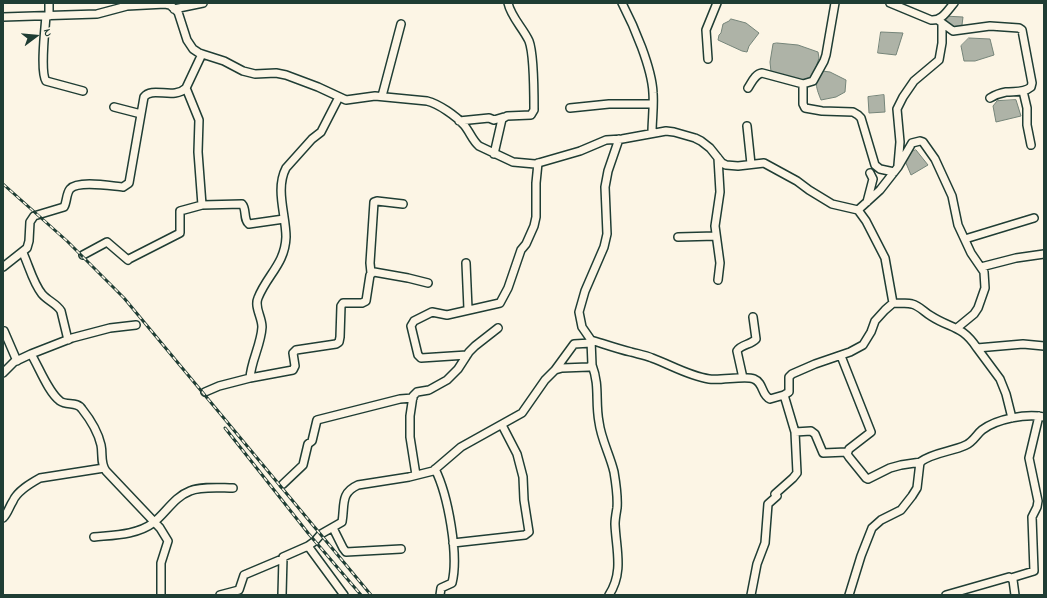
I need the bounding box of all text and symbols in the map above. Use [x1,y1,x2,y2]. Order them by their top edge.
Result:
north arrow [16,16,56,56]
text: N [39,27,56,38]

